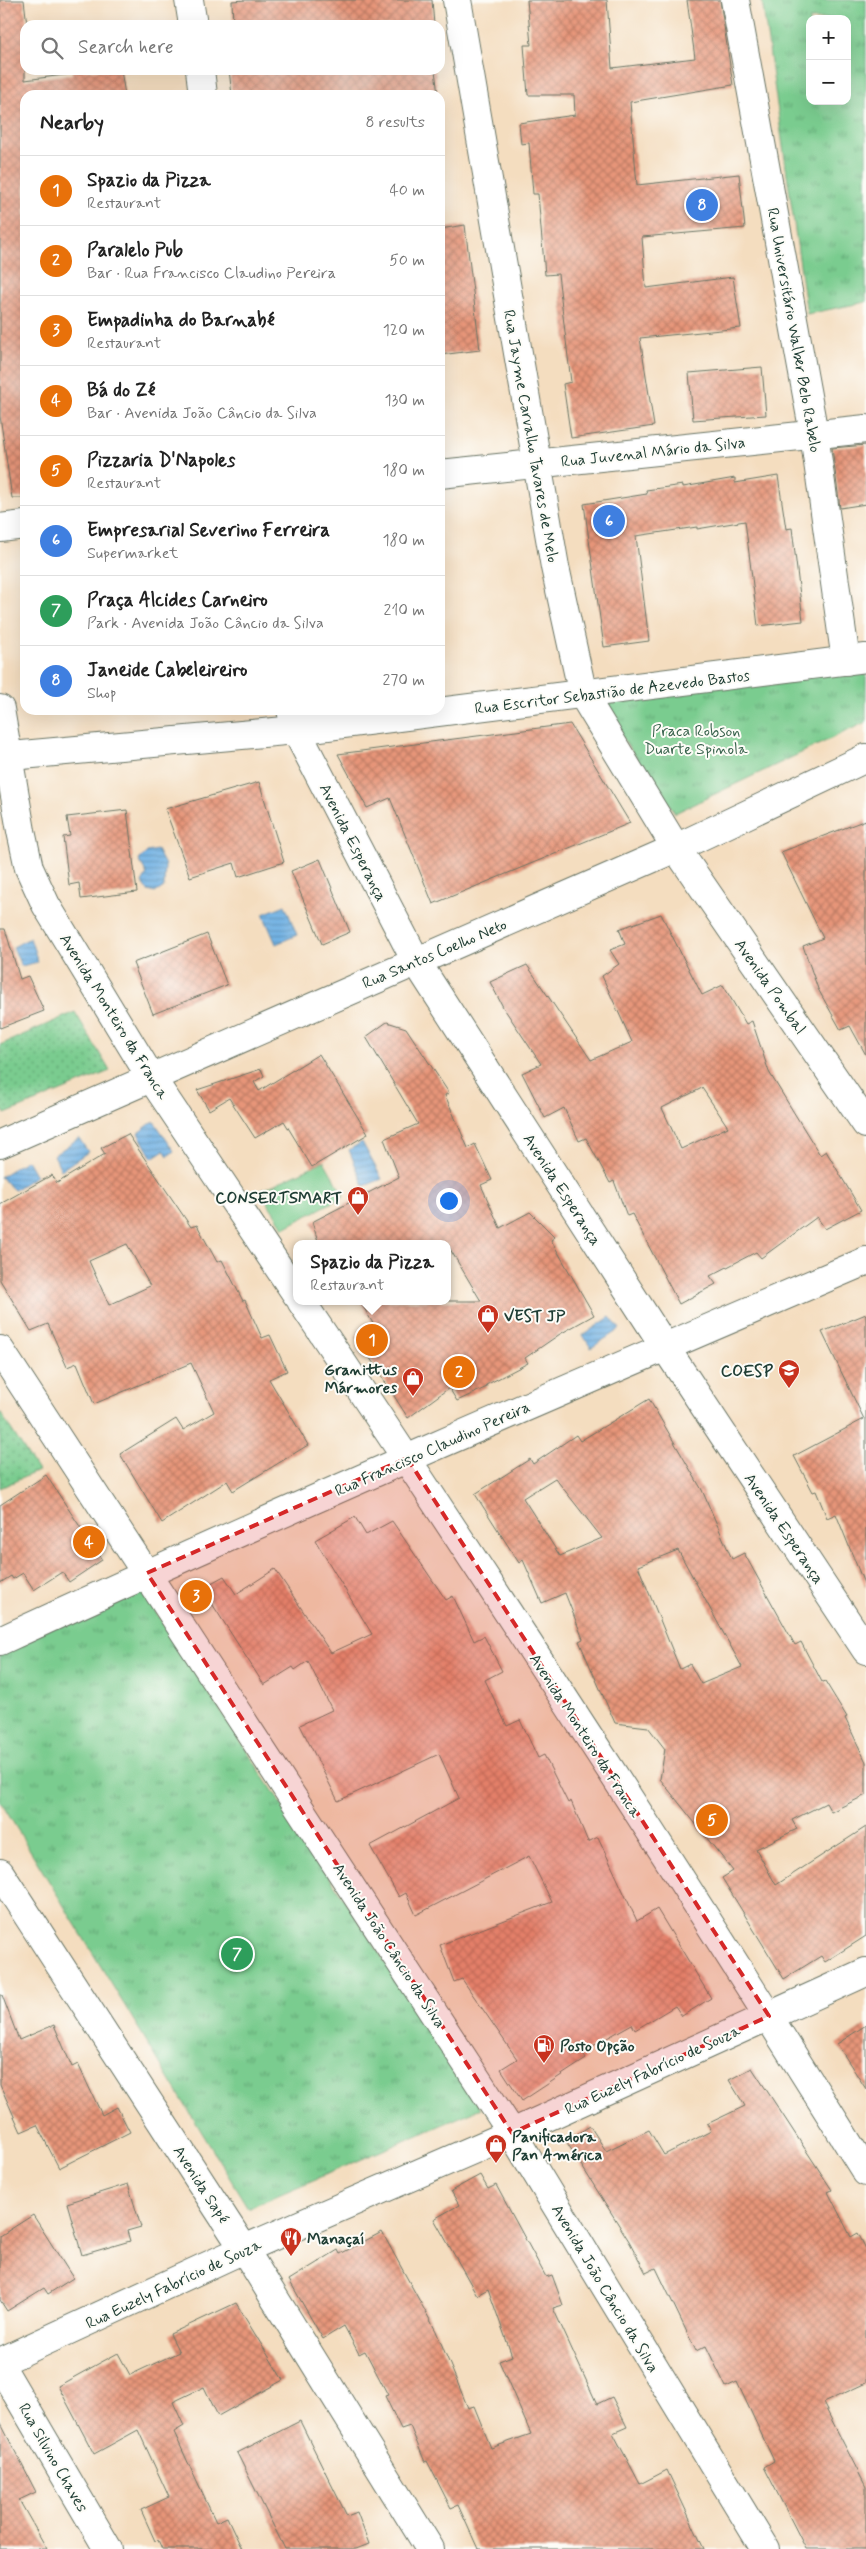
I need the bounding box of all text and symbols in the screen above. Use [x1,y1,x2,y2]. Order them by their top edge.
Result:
map controls [806,15,851,105]
button: + [806,15,851,60]
search box [20,20,445,75]
icon: search [38,34,66,62]
text: Search here [78,35,174,60]
button: − [806,60,851,105]
text: Nearby [40,109,104,137]
text: 8 results [365,112,425,133]
text: Spazio da Pizza [87,168,211,193]
text: 1 [52,180,60,201]
text: 40 m [389,180,425,201]
pin: 8 [686,186,718,224]
text: Restaurant [87,193,161,214]
street label: Rua Universitário Walber Belo Rabelo [762,206,825,454]
text: Paralelo Pub [87,238,183,263]
text: 2 [52,250,60,271]
text: 50 m [389,250,425,271]
text: Bar · Rua Francisco Claudino Pereira [87,263,336,284]
text: Empadinha do Barnabé [87,308,275,333]
street label: Rua Jayme Carvalho Tavares de Melo [498,308,563,564]
text: 3 [52,320,60,341]
text: 120 m [383,320,425,341]
text: Restaurant [87,333,161,354]
text: Bá do Zé [87,378,155,403]
text: 4 [51,390,61,411]
text: 130 m [384,390,425,411]
text: Bar · Avenida João Câncio da Silva [87,403,317,424]
street label: Rua Juvenal Mário da Silva [560,432,747,473]
text: Pizzaria D'Napoles [87,448,235,473]
text: 5 [51,460,61,481]
text: 180 m [382,460,425,481]
text: Restaurant [87,473,161,494]
pin: 6 [593,502,625,540]
text: Empresarial Severino Ferreira [87,518,330,543]
text: 6 [52,530,60,551]
text: 180 m [382,530,425,551]
text: Supermarket [87,543,178,564]
text: Praça Alcides Carneiro [87,588,268,613]
text: 7 [51,600,61,621]
text: 210 m [384,600,425,621]
text: Park · Avenida João Câncio da Silva [87,613,324,634]
text: Janeide Cabeleireiro [87,658,247,683]
street label: Rua Escritor Sebastião de Azevedo Bastos [473,665,751,720]
text: 8 [51,670,61,691]
text: 270 m [382,670,425,691]
text: Shop [87,683,116,704]
park label: Praca Robson Duarte Spinola [644,721,748,760]
street label: Avenida Esperança [314,780,391,905]
street label: Rua Santos Coelho Neto [359,914,510,994]
street label: Avenida Monteiro da Franca [54,930,174,1104]
street label: Avenida Pombal [729,935,810,1039]
street label: Avenida Esperança [518,1130,606,1250]
shop icon: CONSERTSMART [346,1185,370,1216]
place label: CONSERTSMART [215,1188,342,1209]
your location [436,1188,462,1214]
popup [293,1240,451,1305]
text: Spazio da Pizza [310,1250,434,1275]
text: Restaurant [310,1275,385,1296]
shop icon: VEST JP [476,1303,500,1334]
place label: VEST JP [504,1306,566,1327]
pin: 1 [356,1321,388,1359]
pin: 2 [443,1353,475,1391]
school or university icon: COESP [777,1358,801,1389]
place label: Granittus Mármores [324,1360,398,1399]
place label: COESP [721,1361,774,1382]
shop icon: Granittus Mármores [401,1366,425,1397]
street label: Rua Francisco Claudino Pereira [332,1397,534,1502]
street label: Avenida Esperança [739,1469,829,1588]
pin: 4 [73,1523,105,1561]
pin: 3 [180,1577,212,1615]
street label: Avenida Monteiro da Franca [524,1650,646,1822]
pin: 5 [696,1801,728,1839]
street label: Avenida João Câncio da Silva [327,1859,450,2032]
pin: 7 [221,1935,253,1973]
street label: Rua Euzely Fabrício de Souza [561,2020,744,2120]
fuel station icon: Posto Opção [532,2033,556,2064]
place label: Posto Opção [560,2036,635,2057]
place label: Panificadora Pan América [512,2127,602,2166]
shop icon: Panificadora Pan América [484,2133,508,2164]
street label: Avenida Sapé [168,2142,234,2228]
street label: Avenida João Câncio da Silva [546,2201,663,2377]
restaurant icon: Manaçaí [279,2226,303,2257]
place label: Manaçaí [307,2229,365,2250]
street label: Rua Euzely Fabrício de Souza [82,2234,265,2334]
street label: Rua Silvino Chaves [13,2399,92,2516]

